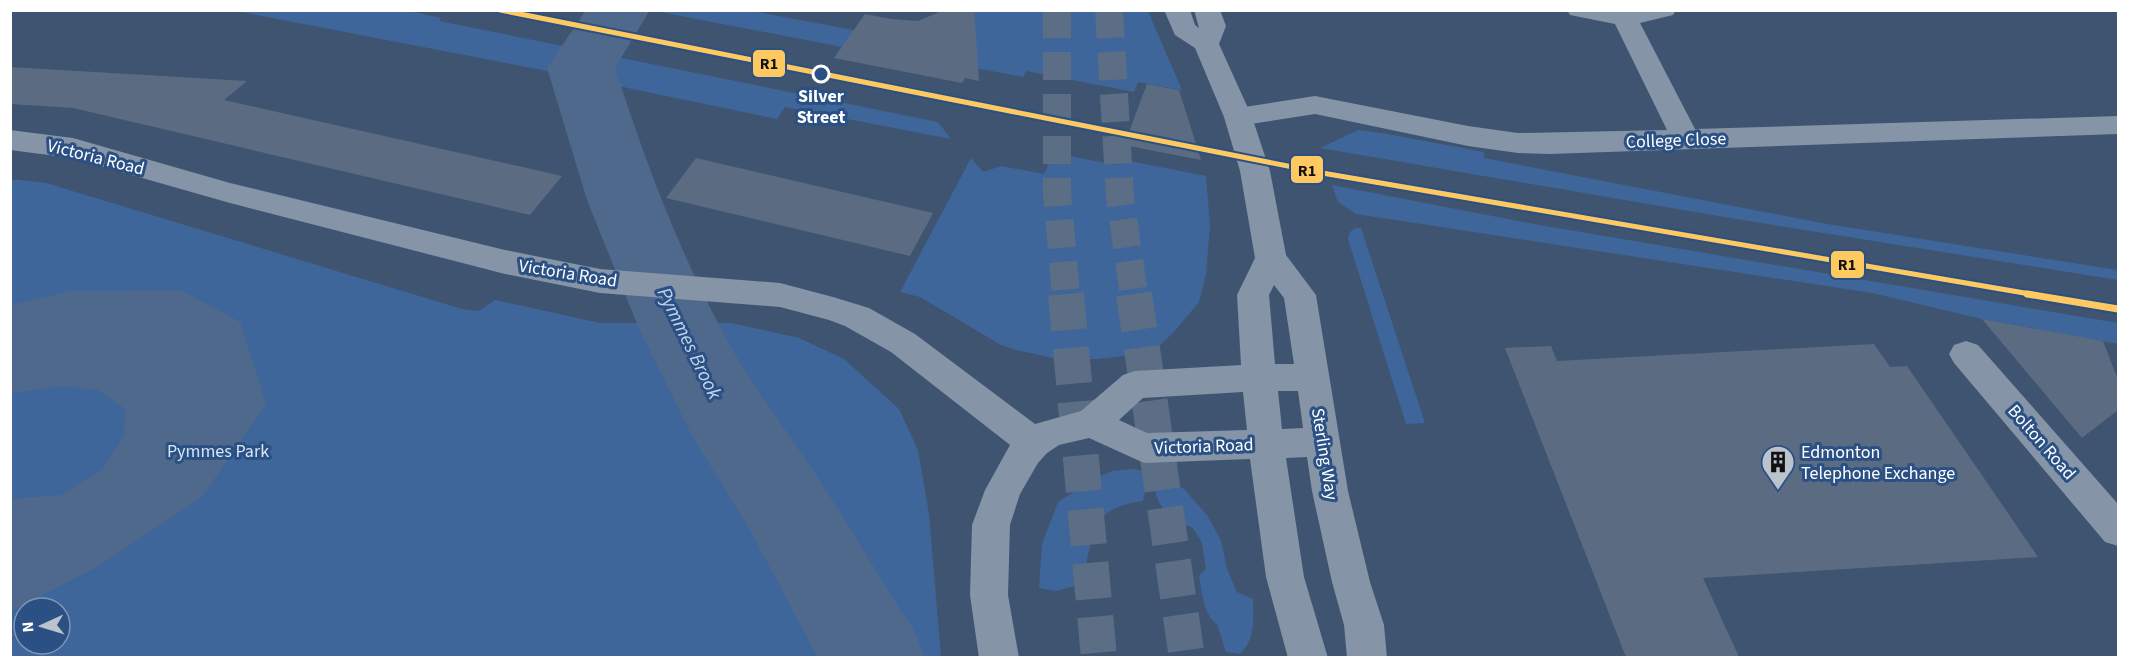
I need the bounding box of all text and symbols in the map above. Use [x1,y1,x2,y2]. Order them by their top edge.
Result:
line badge: R1 [752,49,786,78]
text: R1 [760,53,778,75]
marker: Silver Street [812,65,830,83]
place label: Silver Street [797,84,845,130]
street label: College Close [1625,126,1727,155]
street label: Victoria Road [45,133,147,182]
line badge: R1 [1290,155,1324,184]
text: R1 [1298,160,1316,182]
line badge: R1 [1830,250,1865,279]
street label: Victoria Road [517,253,619,294]
text: R1 [1838,254,1856,276]
water label: Pymmes Brook [650,283,729,405]
street label: Bolton Road [2002,399,2081,485]
street label: Sterling Way [1305,406,1344,503]
street label: Victoria Road [1154,432,1254,461]
park label: Pymmes Park [167,439,269,464]
place label: Edmonton Telephone Exchange [1801,440,1955,486]
building icon: Edmonton Telephone Exchange [1760,444,1796,491]
north arrow [12,596,72,656]
text: N [17,621,39,633]

